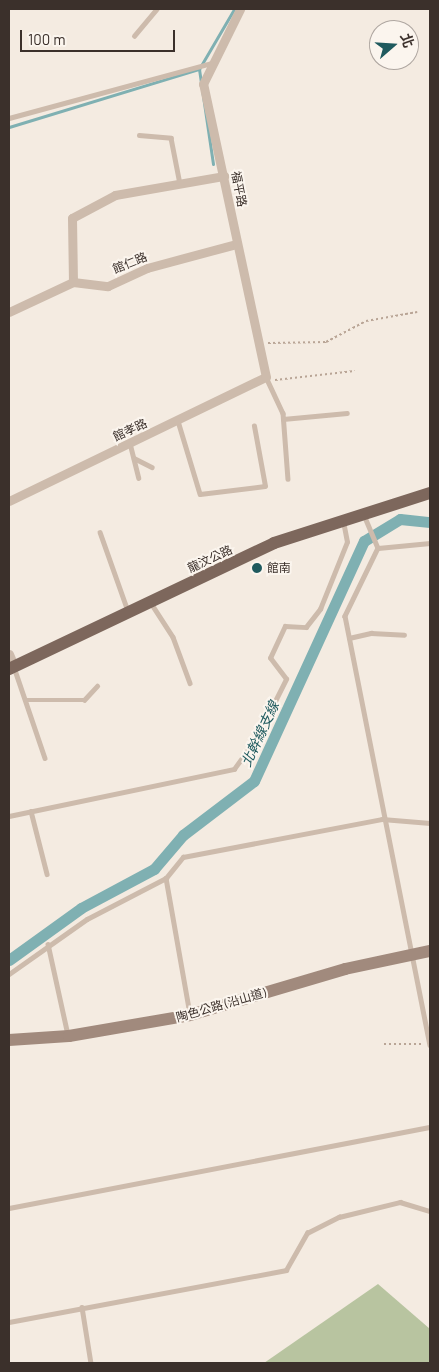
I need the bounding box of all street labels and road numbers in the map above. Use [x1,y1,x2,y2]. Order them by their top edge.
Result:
street label: 福平路 [228,170,250,208]
street label: 館仁路 [111,250,149,276]
street label: 館孝路 [111,416,149,444]
street label: 龍汶公路 [185,542,235,576]
street label: 陶色公路 (沿山道) [174,985,268,1025]

